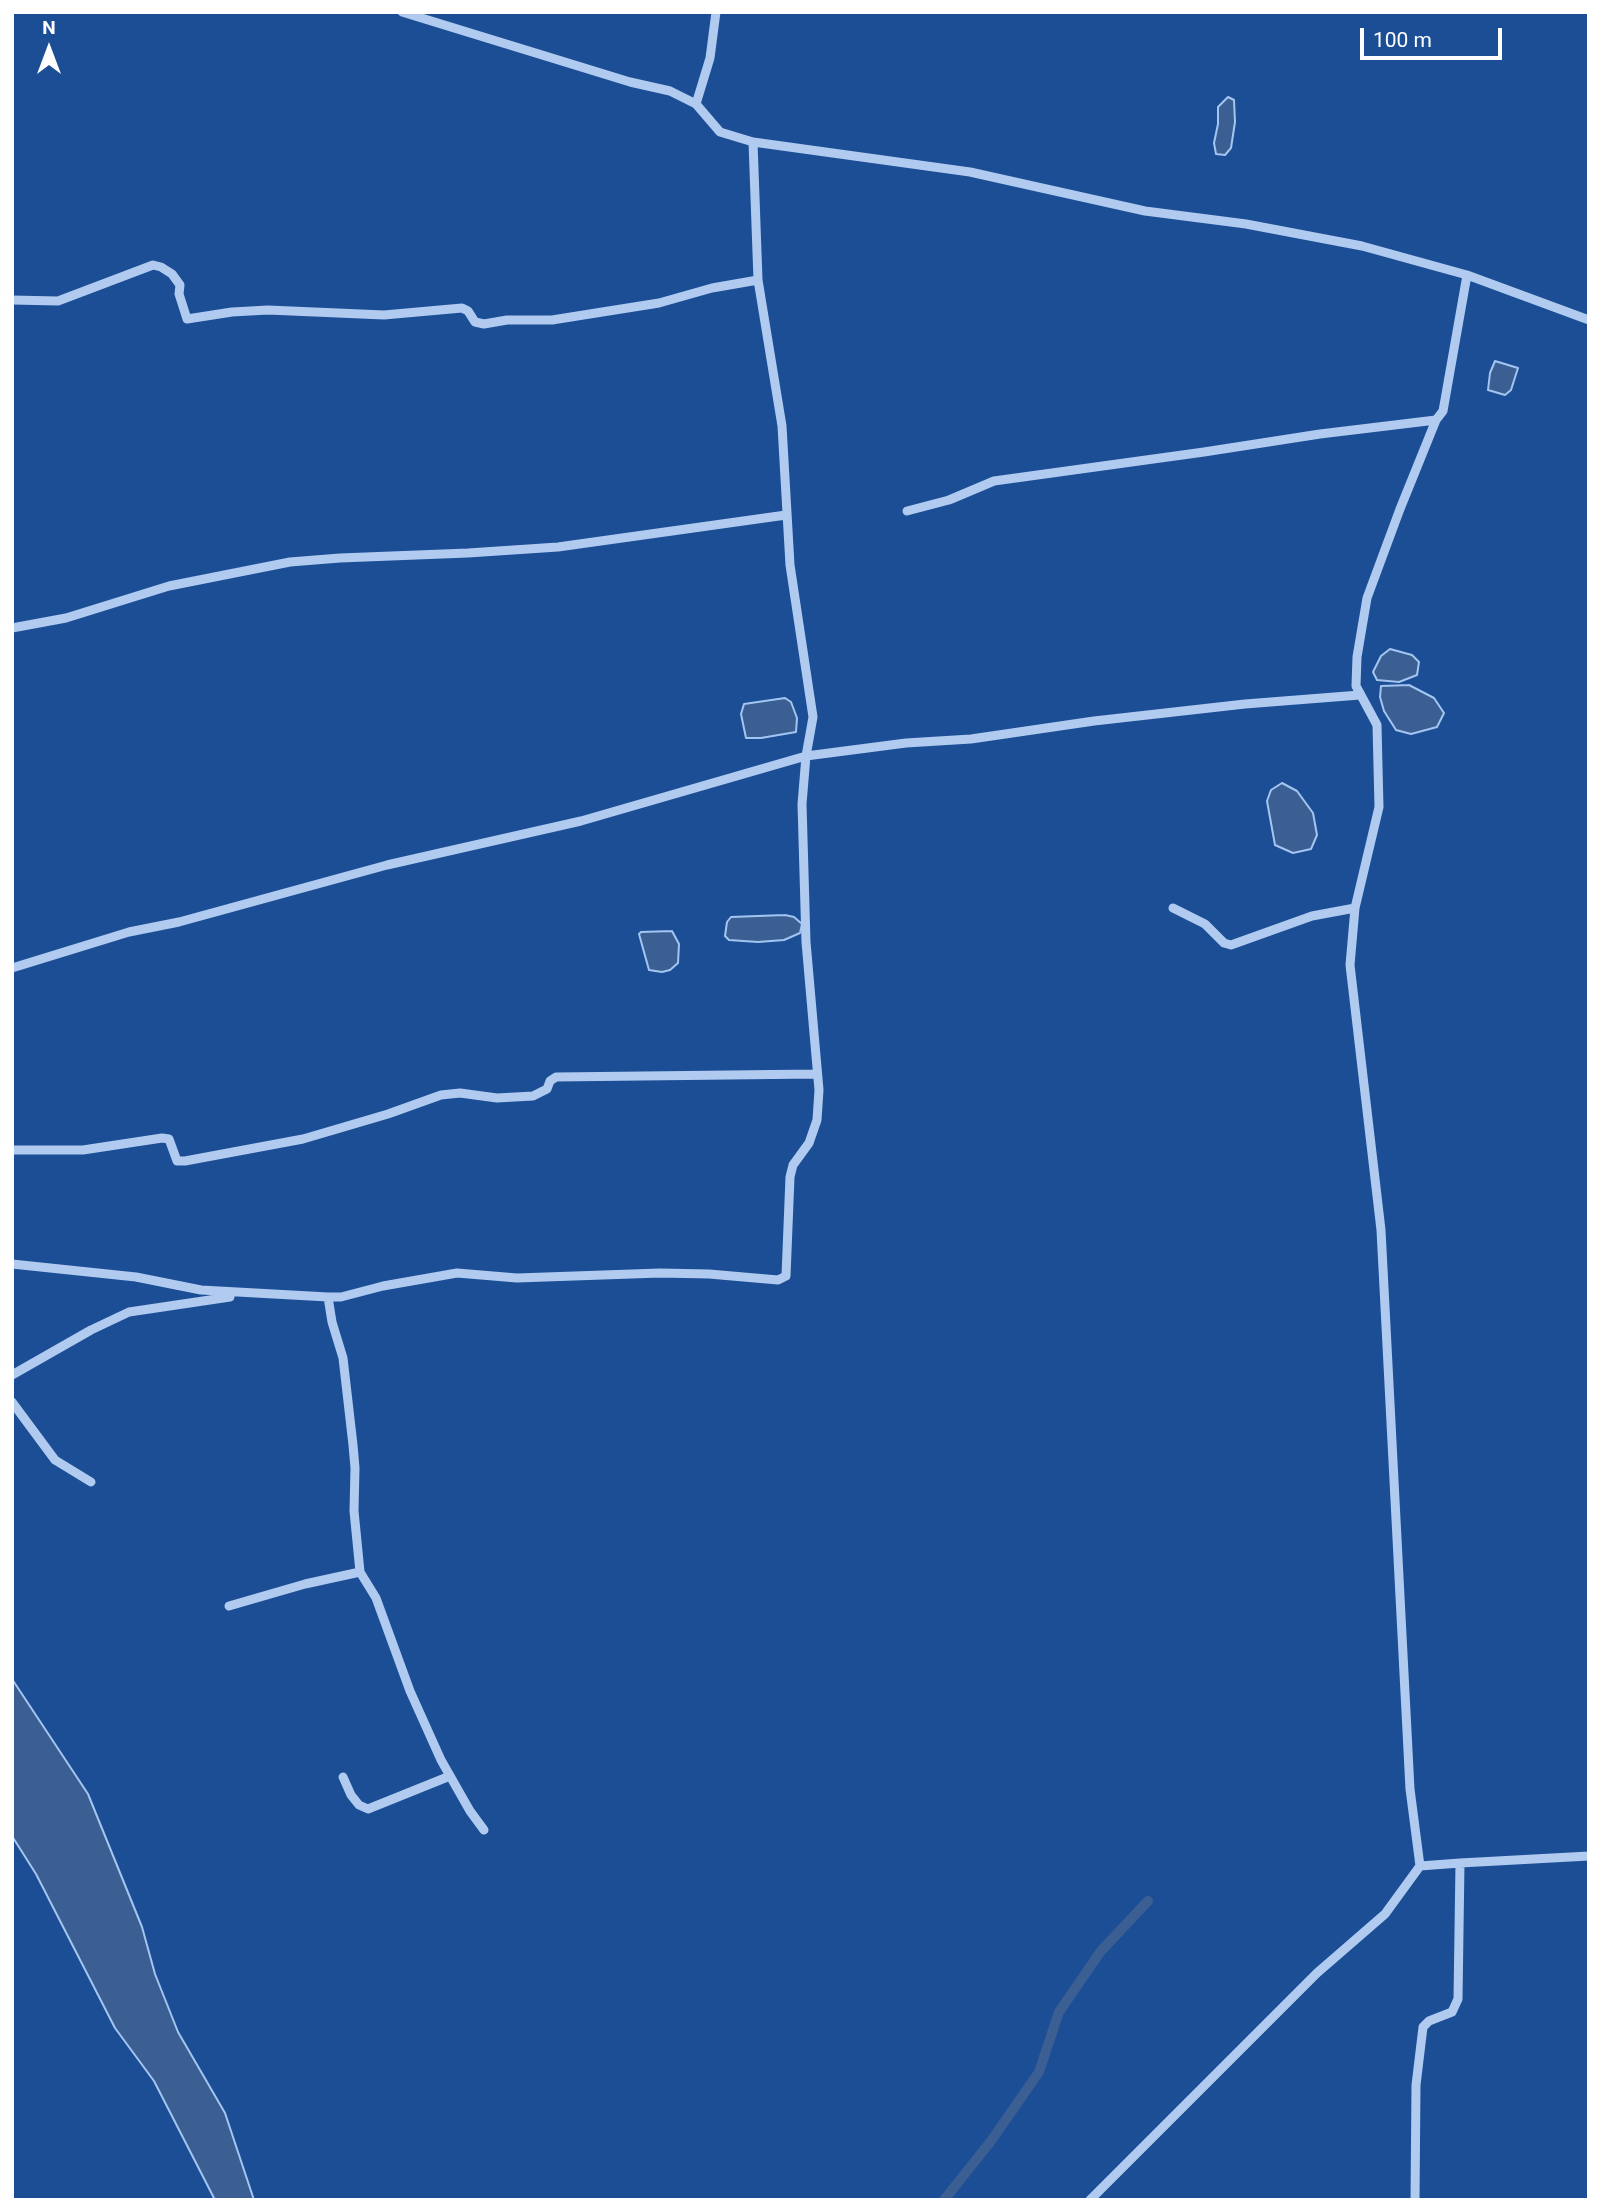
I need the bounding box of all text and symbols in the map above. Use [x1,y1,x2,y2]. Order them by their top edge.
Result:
north arrow [14,14,84,84]
scale bar [1363,14,1505,58]
text: N [42,16,56,39]
text: 100 m [1373,28,1432,52]

